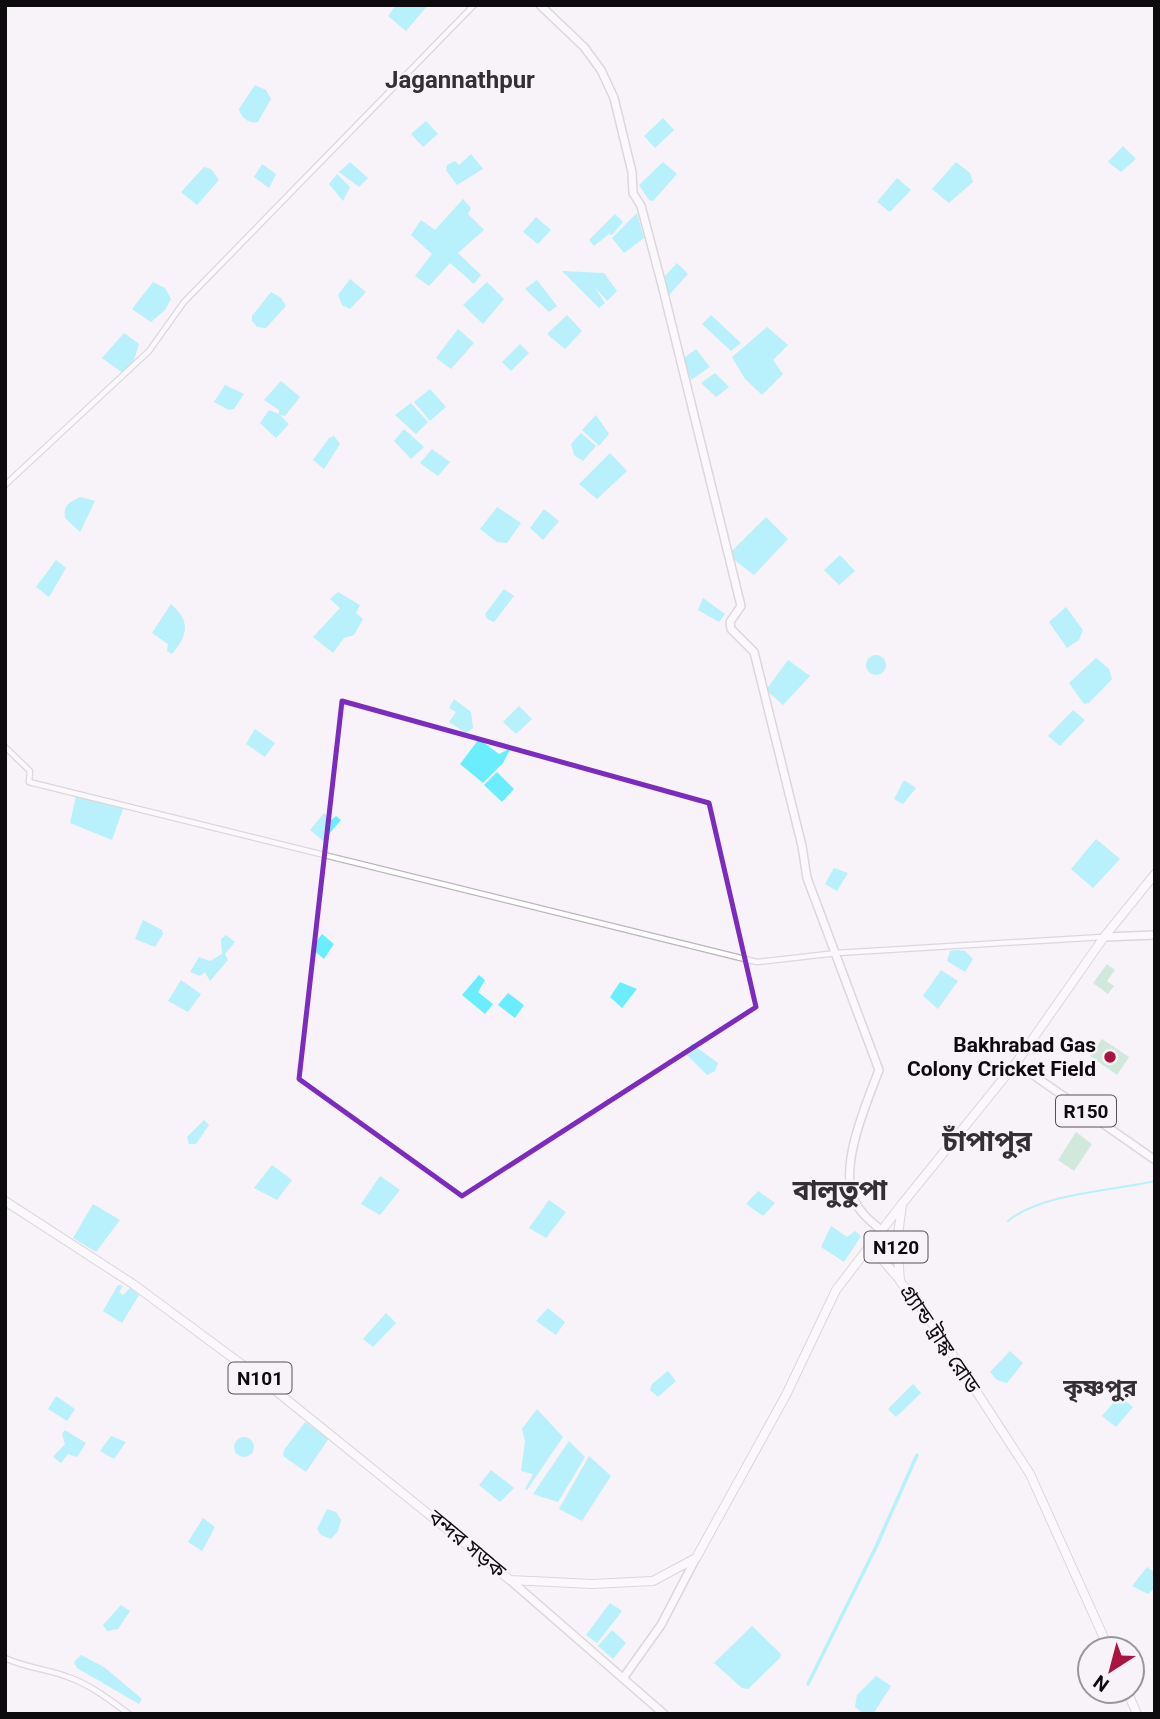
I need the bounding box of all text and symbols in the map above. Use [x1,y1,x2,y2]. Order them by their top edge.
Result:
district label: Jagannathpur [385,66,535,94]
place label: Bakhrabad Gas Colony Cricket Field [907,1033,1096,1081]
marker: Bakhrabad Gas Colony Cricket Field [1102,1049,1118,1065]
road number: R150 [1056,1096,1116,1126]
district label: চাঁপাপুর [941,1125,1033,1159]
district label: বালুতুপা [792,1174,888,1208]
road number: N120 [864,1232,928,1262]
street label: গ্র্যান্ড ট্রাঙ্ক রোড [895,1280,986,1399]
road number: N101 [229,1362,292,1394]
district label: কৃষ্ণপুর [1062,1374,1137,1403]
street label: বন্দর সড়ক [423,1504,511,1584]
north arrow [1076,1635,1146,1705]
text: N [1089,1670,1113,1697]

